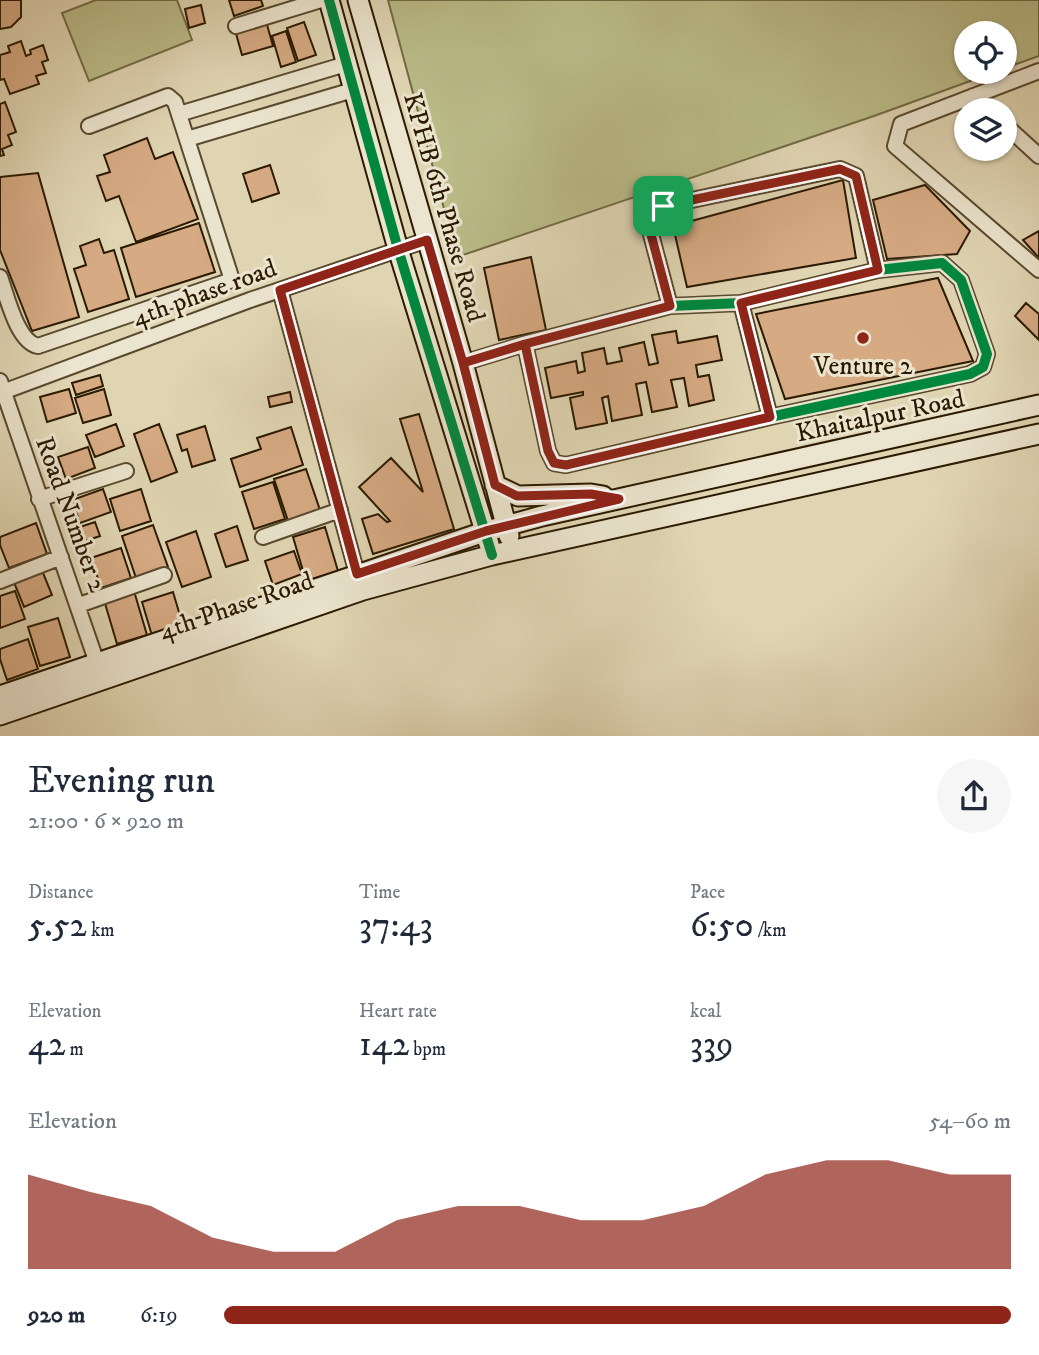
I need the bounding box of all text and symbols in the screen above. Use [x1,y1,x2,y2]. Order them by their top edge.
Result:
map controls [954,21,1017,161]
button: locate [954,21,1017,84]
street label: KPHB 6th Phase Road [395,89,492,326]
button: layers [954,98,1017,161]
pin [633,176,693,236]
icon: arrive [644,187,682,225]
street label: 4th phase road [128,252,281,335]
marker: Venture 2 [855,330,871,346]
place label: Venture 2 [813,350,913,383]
street label: Khaitalpur Road [793,383,968,450]
street label: Road Number 2 [27,432,114,597]
street label: 4th Phase Road [155,565,318,648]
text: Evening run [28,757,215,805]
button: share [937,759,1011,833]
text: 21:00 · 6 × 920 m [28,807,184,836]
text: Distance [28,881,93,904]
text: Time [359,881,400,904]
text: Pace [690,881,725,904]
text: 5.52 [28,904,87,948]
text: 37:43 [359,904,433,948]
text: 6:50 [690,904,754,948]
text: km [87,919,115,942]
text: /km [754,919,787,942]
text: Elevation [28,1000,102,1023]
text: Heart rate [359,1000,437,1023]
text: kcal [690,1000,721,1023]
text: 42 [28,1023,65,1067]
text: 142 [359,1023,409,1067]
text: 339 [690,1023,734,1067]
text: m [65,1038,84,1061]
text: bpm [409,1038,446,1061]
text: Elevation [28,1107,117,1136]
text: 54–60 m [929,1107,1011,1136]
text: 920 m [28,1301,85,1330]
text: 6:19 [140,1301,178,1330]

